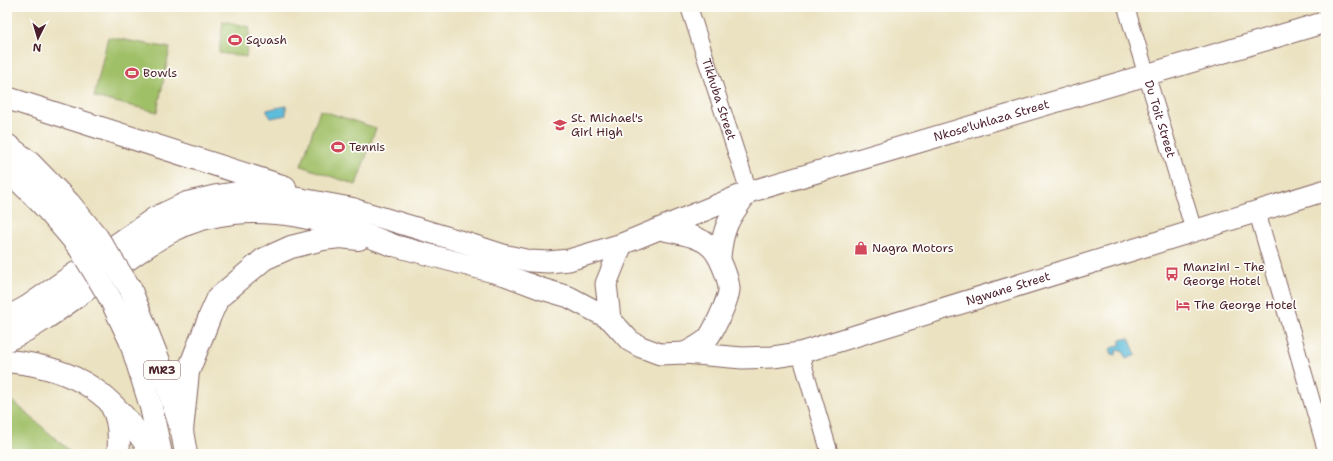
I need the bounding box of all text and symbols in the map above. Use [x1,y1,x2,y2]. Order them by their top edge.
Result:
north arrow [18,18,58,58]
sports icon: Squash [227,32,243,48]
place label: Squash [246,32,287,48]
text: N [32,40,42,55]
street label: Tikhuba Street [698,56,740,142]
sports icon: Bowls [124,65,140,81]
place label: Bowls [143,65,177,81]
street label: Du Toit Street [1141,78,1179,160]
street label: Nkose'luhlaza Street [932,96,1051,145]
place label: St. Michael's Girl High [571,110,643,140]
school or university icon: St. Michael's Girl High [552,117,568,133]
sports icon: Tennis [330,139,346,155]
place label: Tennis [349,139,385,155]
shop icon: Nagra Motors [853,240,869,256]
place label: Nagra Motors [872,240,954,256]
place label: Manzini - The George Hotel [1183,259,1265,289]
bus stop icon: Manzini - The George Hotel [1164,266,1180,282]
street label: Ngwane Street [964,268,1052,309]
hotel icon: The George Hotel [1175,297,1191,313]
place label: The George Hotel [1194,297,1297,313]
road number: MR3 [144,361,180,379]

